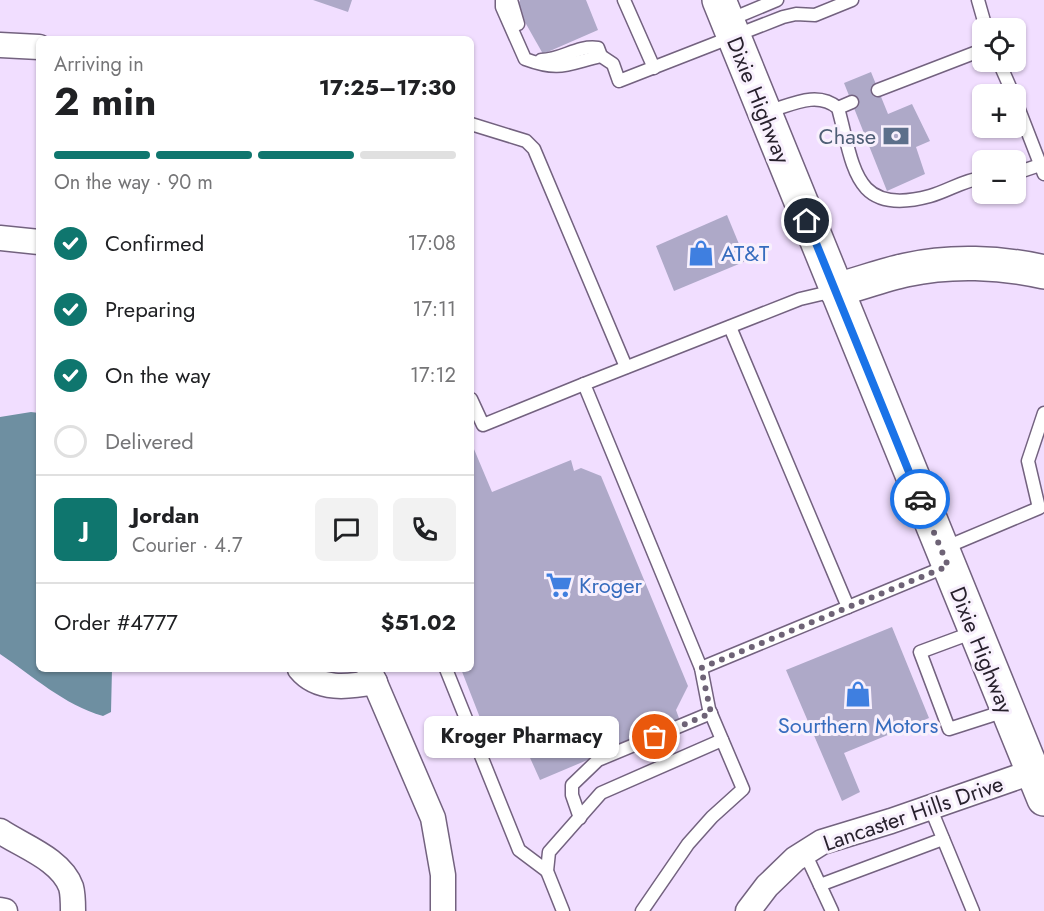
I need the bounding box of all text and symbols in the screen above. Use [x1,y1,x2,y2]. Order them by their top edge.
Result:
map controls [972,18,1026,204]
button: locate [972,18,1026,72]
street label: Dixie Highway [719,32,799,168]
text: Arriving in [54,50,144,79]
text: 17:25–17:30 [319,71,456,103]
text: 2 min [54,73,156,130]
button: + [972,84,1026,138]
place label: Chase [819,120,876,152]
bank icon: Chase [881,121,911,151]
button: − [972,150,1026,204]
text: On the way · 90 m [54,168,213,197]
pin [781,195,832,246]
icon: home [790,204,823,237]
icon: check [54,227,87,260]
text: Confirmed [105,227,204,259]
text: 17:08 [408,229,456,258]
place label: AT&T [721,237,770,269]
shop icon: AT&T [686,238,716,268]
icon: check [54,293,87,326]
text: Preparing [105,293,196,325]
text: 17:11 [413,295,456,324]
icon: check [54,359,87,392]
text: On the way [105,359,210,391]
text: 17:12 [410,361,456,390]
text: Delivered [105,425,194,457]
courier [890,469,950,529]
icon: car [904,483,937,516]
button: chat [315,498,378,561]
button: phone [393,498,456,561]
text: Jordan [132,499,199,531]
text: J [82,513,89,545]
text: Courier · 4.7 [132,531,243,560]
place label: Kroger [579,569,643,601]
supermarket icon: Kroger [544,570,574,600]
street label: Dixie Highway [942,582,1022,718]
text: Order #4777 [54,606,178,638]
text: $51.02 [381,606,456,638]
shop icon: Sourthern Motors [843,679,873,709]
place label: Sourthern Motors [778,709,938,741]
pin [629,711,680,762]
callout: Kroger Pharmacy [424,716,619,758]
icon: bag [638,720,671,753]
text: Kroger Pharmacy [441,722,602,751]
street label: Lancaster Hills Drive [819,767,1007,859]

